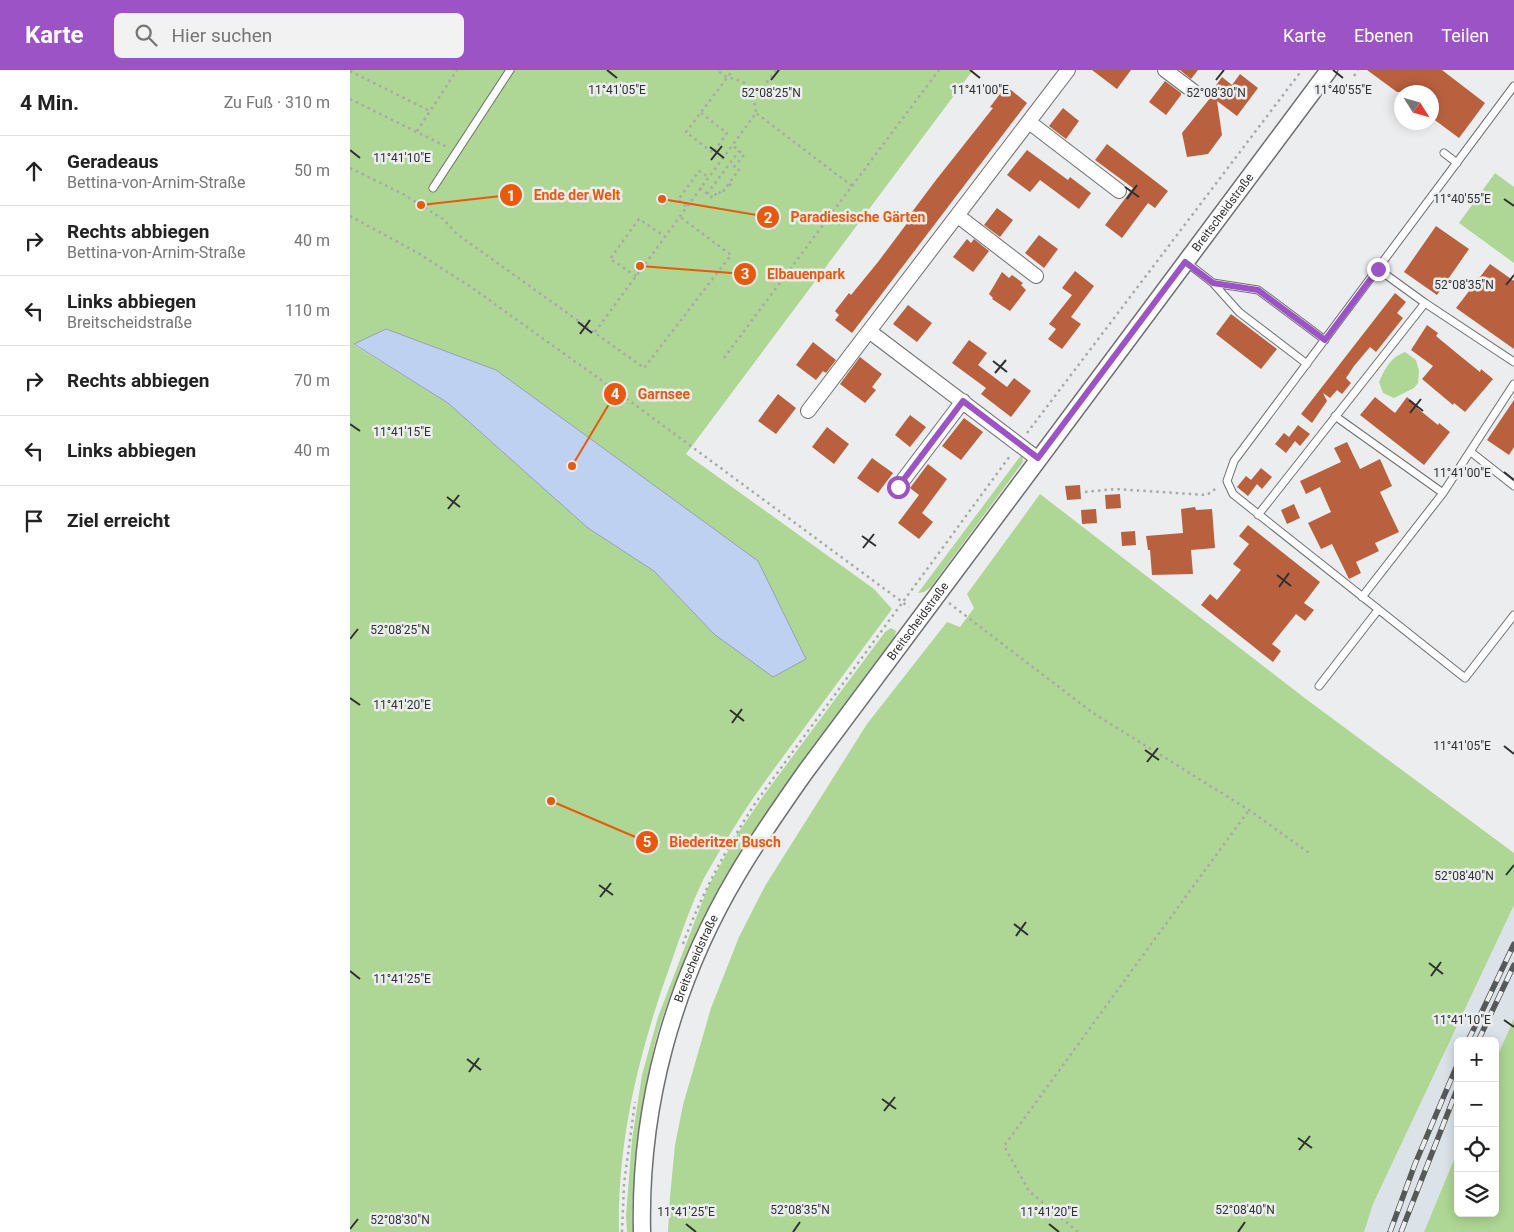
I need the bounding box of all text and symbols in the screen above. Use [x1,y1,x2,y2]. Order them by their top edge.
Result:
search box [114,13,464,58]
text: Karte [25,21,84,49]
icon: search [132,21,160,49]
text: Hier suchen [172,24,272,47]
text: Karte [1283,25,1326,46]
text: Ebenen [1354,25,1413,46]
text: Teilen [1441,25,1489,46]
text: 11°41'05"E [588,83,646,97]
text: 11°41'00"E [951,83,1009,97]
text: 11°40'55"E [1314,83,1372,97]
north arrow [1394,85,1439,130]
text: 52°08'25"N [741,86,801,100]
text: 52°08'30"N [1186,86,1246,100]
text: 4 Min. [20,91,79,115]
text: Zu Fuß · 310 m [224,93,330,112]
text: Geradeaus [67,150,159,173]
text: 11°41'10"E [373,151,431,165]
icon: ahead [20,157,48,185]
text: 50 m [294,161,330,180]
street label: Breitscheidstraße [1189,171,1256,254]
text: Bettina-von-Arnim-Straße [67,173,245,192]
callout: Ende der Welt [499,181,631,210]
text: 1 [507,187,515,205]
text: Ende der Welt [534,187,621,203]
text: 11°40'55"E [1433,192,1491,206]
callout: Paradiesische Gärten [756,203,936,232]
text: 2 [764,209,773,227]
text: Paradiesische Gärten [791,209,926,225]
text: Rechts abbiegen [67,220,209,243]
icon: right [20,227,48,255]
text: 40 m [294,231,330,250]
text: Bettina-von-Arnim-Straße [67,243,245,262]
route end [1367,258,1390,281]
callout: Elbauenpark [732,259,855,288]
text: 3 [741,265,749,283]
text: Elbauenpark [767,266,846,282]
text: 52°08'35"N [1434,278,1494,292]
text: Links abbiegen [67,290,196,313]
icon: left [20,297,48,325]
text: 110 m [285,301,330,320]
text: Breitscheidstraße [67,313,192,332]
icon: right [20,367,48,395]
text: Rechts abbiegen [67,369,209,392]
text: 70 m [294,371,330,390]
callout: Garnsee [603,380,700,409]
text: 4 [611,385,620,403]
text: Garnsee [638,386,691,402]
text: 11°41'15"E [373,425,431,439]
icon: left [20,437,48,465]
text: Links abbiegen [67,439,196,462]
text: 40 m [294,441,330,460]
text: 11°41'00"E [1433,466,1491,480]
route start [887,476,910,499]
icon: arrive [20,507,48,535]
text: Ziel erreicht [67,509,170,532]
street label: Breitscheidstraße [884,579,951,663]
text: 52°08'25"N [370,623,430,637]
text: 11°41'20"E [373,698,431,712]
text: 11°41'05"E [1433,739,1491,753]
callout: Biederitzer Busch [634,828,791,857]
text: 5 [643,833,651,851]
text: Biederitzer Busch [669,834,781,850]
text: 52°08'40"N [1434,869,1494,883]
street label: Breitscheidstraße [671,912,721,1004]
text: 11°41'25"E [373,972,431,986]
text: 11°41'10"E [1433,1013,1491,1027]
map controls [1454,1037,1499,1217]
button: + [1454,1037,1499,1082]
button: − [1454,1082,1499,1127]
button: locate [1454,1127,1499,1172]
button: layers [1454,1172,1499,1217]
text: 52°08'35"N [770,1203,830,1217]
text: 52°08'40"N [1215,1203,1275,1217]
text: 11°41'25"E [657,1205,715,1219]
text: 11°41'20"E [1020,1205,1078,1219]
text: 52°08'30"N [370,1213,430,1227]

